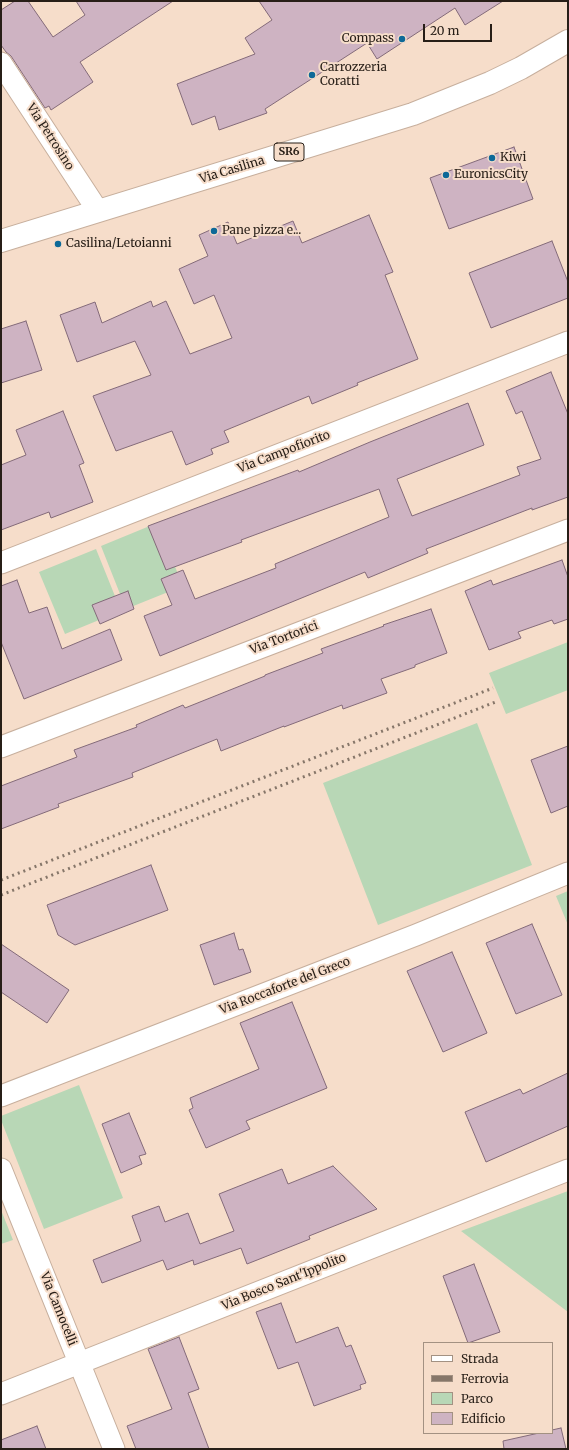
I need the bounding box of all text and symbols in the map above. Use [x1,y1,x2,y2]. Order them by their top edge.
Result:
scale bar [425,16,494,42]
text: 20 m [430,23,459,38]
place label: Compass [342,32,394,46]
marker: Compass [397,34,407,44]
place label: Carrozzeria Coratti [320,61,387,89]
marker: Carrozzeria Coratti [307,70,317,80]
street label: Via Petrosino [23,101,77,173]
road number: SR6 [274,143,304,161]
place label: Kiwi [500,151,527,165]
street label: Via Casilina [198,153,266,187]
marker: Kiwi [487,153,497,163]
place label: EuronicsCity [454,168,528,182]
marker: EuronicsCity [441,170,451,180]
place label: Pane pizza e... [222,224,301,238]
marker: Pane pizza e... [209,226,219,236]
place label: Casilina/Letoianni [66,237,172,251]
marker: Casilina/Letoianni [53,239,63,249]
street label: Via Campofiorito [236,428,332,476]
street label: Via Tortorici [248,618,320,658]
street label: Via Roccaforte del Greco [218,954,352,1018]
street label: Via Bosco Sant'Ippolito [220,1250,348,1314]
street label: Via Camocelli [37,1270,79,1348]
legend [423,1342,553,1434]
text: Strada [461,1351,498,1366]
text: Ferrovia [461,1371,509,1386]
text: Parco [461,1391,493,1406]
text: Edificio [461,1411,505,1426]

